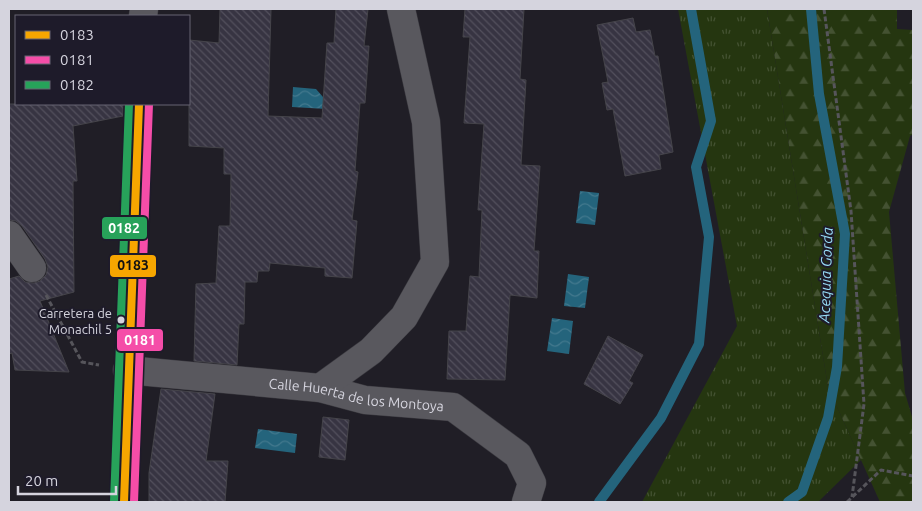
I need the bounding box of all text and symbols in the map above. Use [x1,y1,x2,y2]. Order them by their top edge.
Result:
legend [15,15,190,105]
text: 0183 [60,26,94,43]
text: 0181 [60,51,94,68]
text: 0182 [60,76,94,93]
line badge: 0182 [101,216,148,240]
text: 0182 [108,220,140,236]
water label: Acequia Gorda [815,227,836,324]
line badge: 0183 [109,254,157,278]
text: 0183 [117,257,149,273]
place label: Carretera de Monachil 5 [39,306,112,336]
marker: Carretera de Monachil 5 [116,315,126,325]
line badge: 0181 [116,328,164,352]
text: 0181 [124,332,156,348]
street label: Calle Huerta de los Montoya [268,375,445,414]
scale bar [18,464,115,496]
text: 20 m [25,472,58,489]

